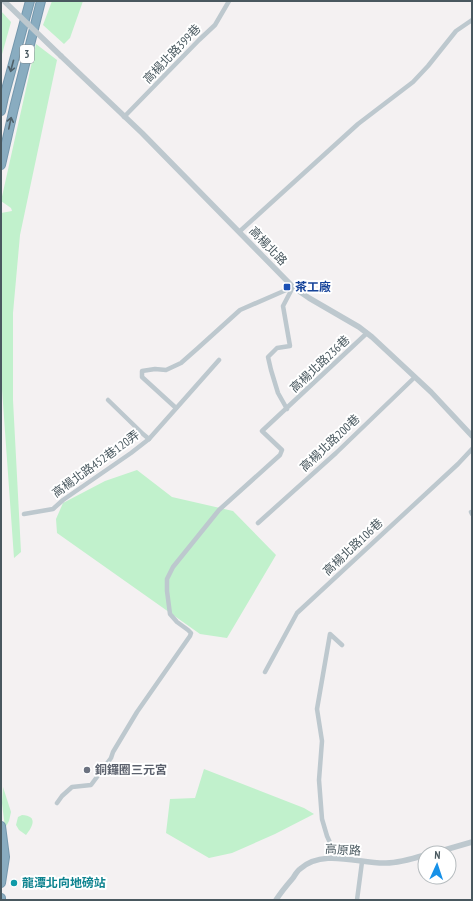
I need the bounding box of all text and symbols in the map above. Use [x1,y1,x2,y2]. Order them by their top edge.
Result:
street label: 高楊北路399巷 [140,21,204,86]
road number: 3 [20,45,34,63]
one-way arrow [8,59,15,72]
one-way arrow [7,117,15,130]
street label: 高楊北路 [246,223,290,268]
place label: 茶工廠 [295,279,331,294]
marker: 茶工廠 [282,282,292,292]
street label: 高楊北路236巷 [287,332,353,395]
street label: 高楊北路200巷 [297,411,363,474]
street label: 高楊北路452巷120弄 [49,427,142,500]
street label: 高楊北路106巷 [320,515,386,578]
place label: 銅鑼圈三元宮 [95,762,167,777]
marker: 銅鑼圈三元宮 [82,765,92,775]
street label: 高原路 [325,841,361,858]
north arrow [417,845,457,885]
text: N [434,848,441,862]
place label: 龍潭北向地磅站 [22,875,106,890]
marker: 龍潭北向地磅站 [9,878,19,888]

